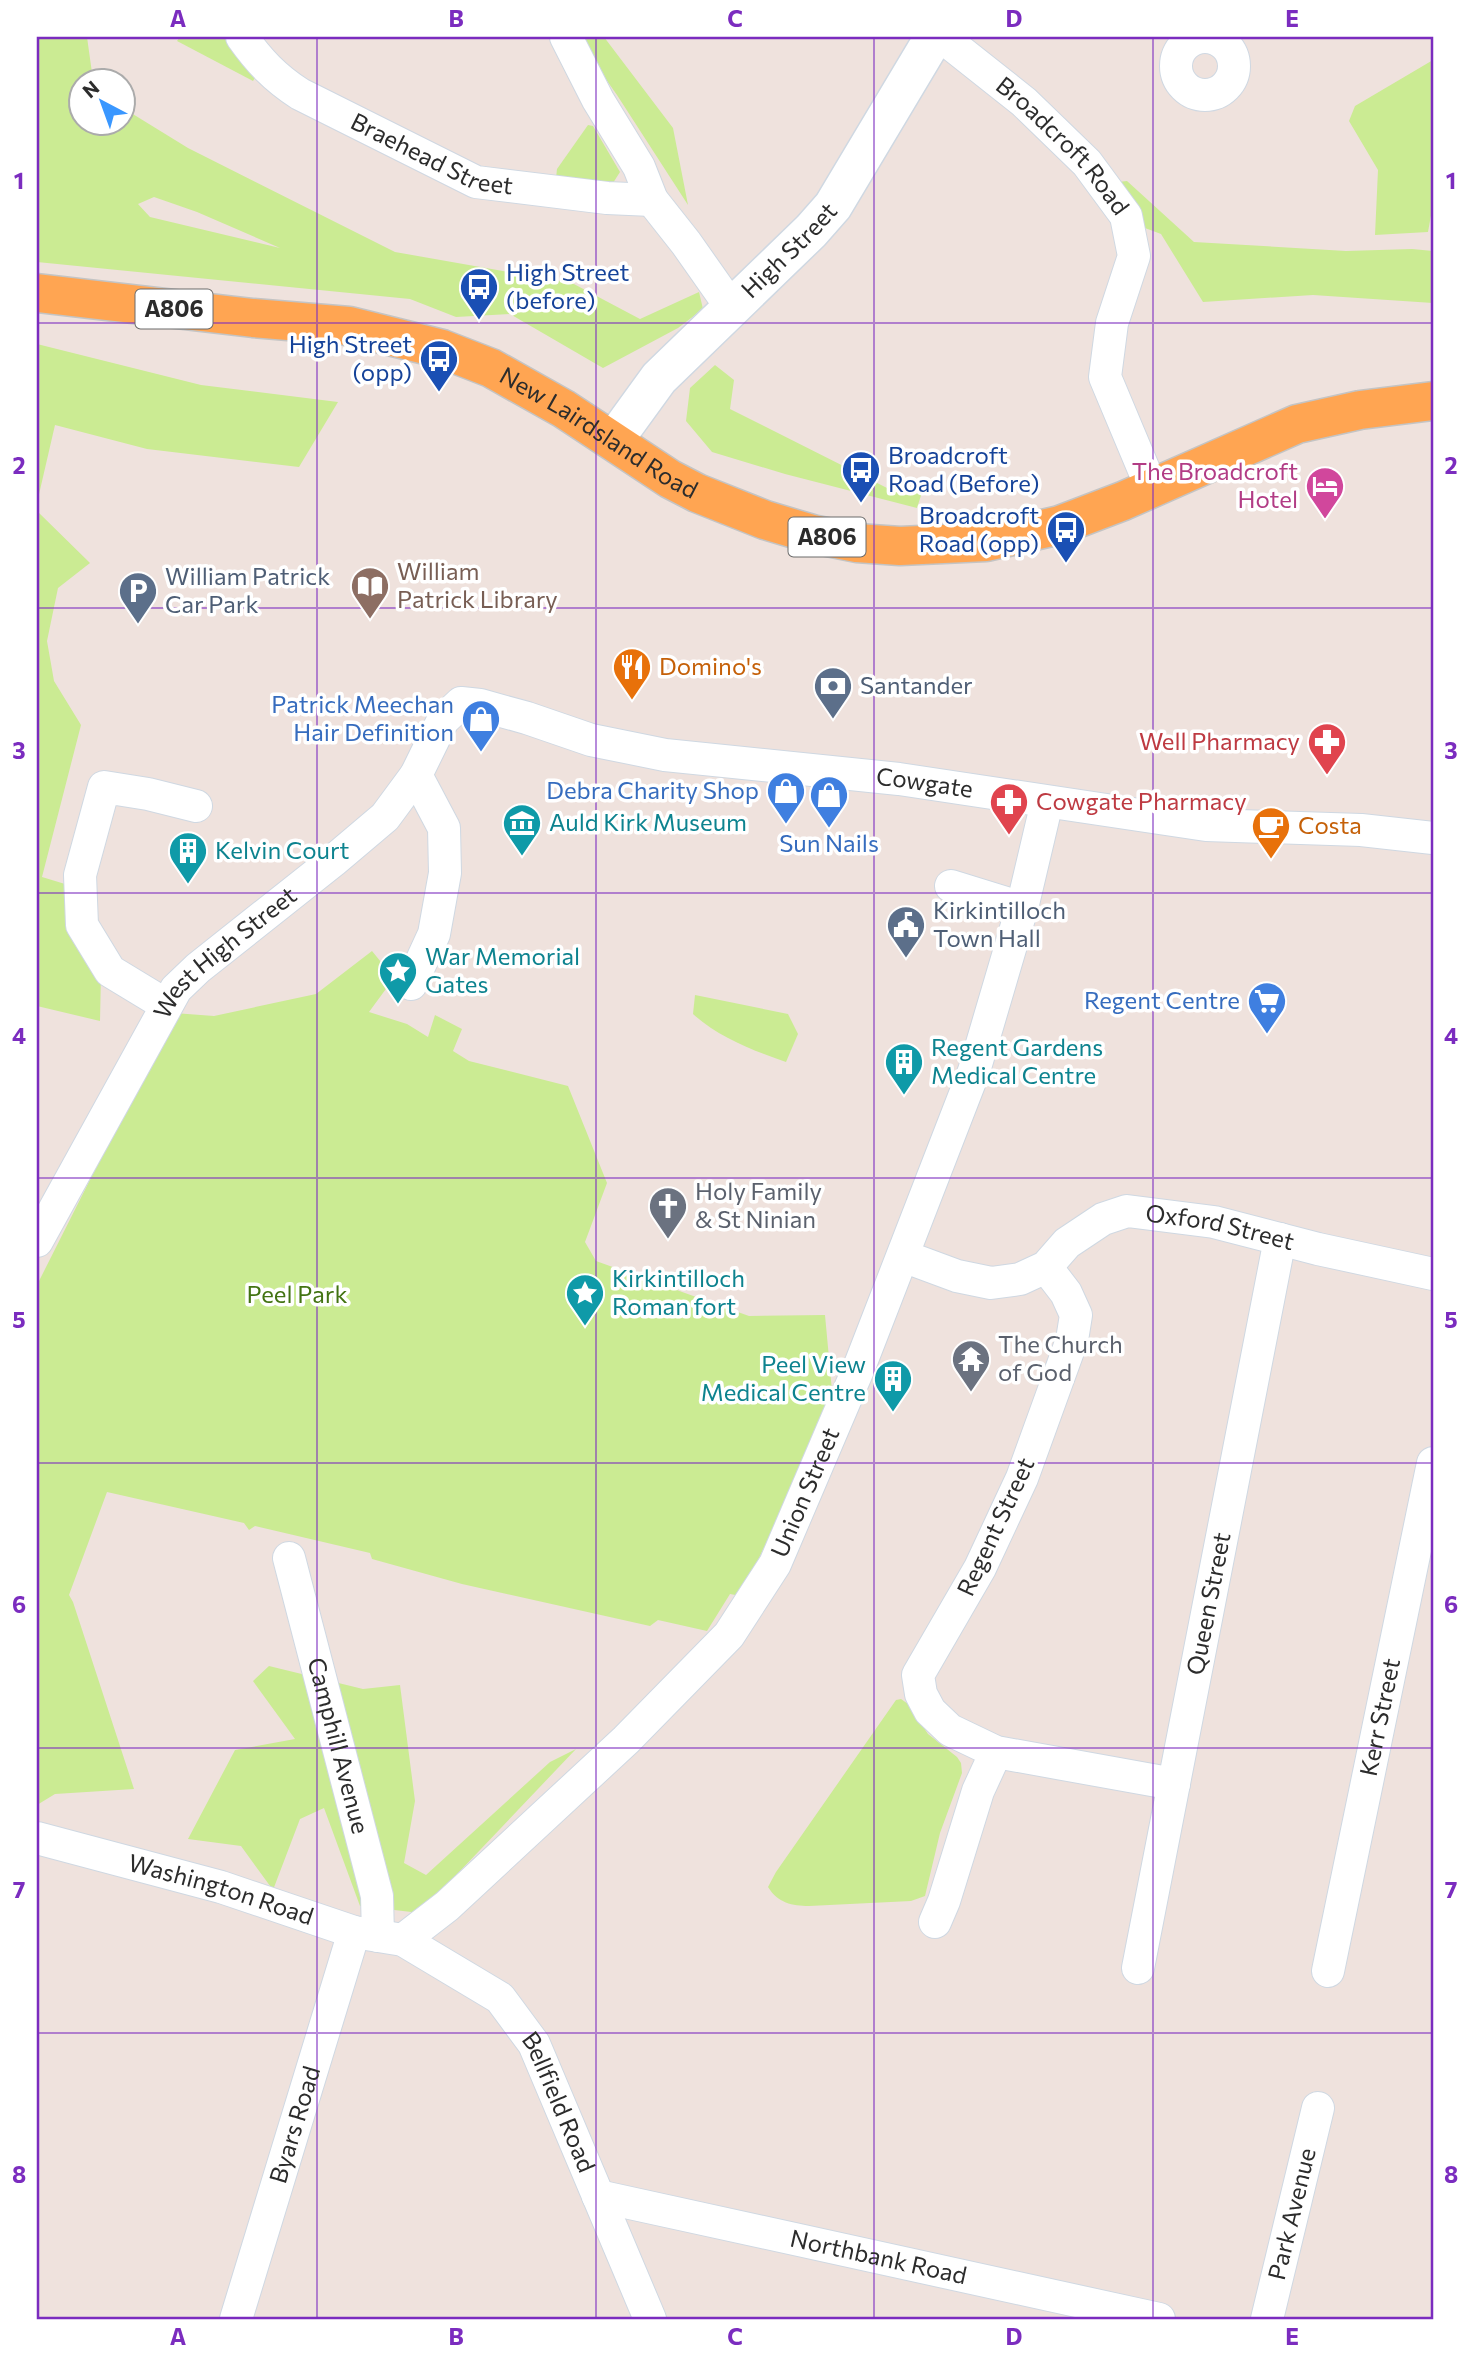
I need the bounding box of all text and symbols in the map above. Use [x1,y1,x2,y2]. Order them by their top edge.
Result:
text: A [170,4,187,32]
text: B [448,4,464,32]
text: C [727,4,743,32]
text: D [1006,4,1023,32]
text: E [1285,4,1299,32]
north arrow [66,66,136,136]
street label: Broadcroft Road [991,70,1136,220]
text: N [78,75,103,102]
street label: Braehead Street [346,106,515,199]
text: 1 [14,166,24,194]
text: 1 [1446,166,1456,194]
street label: High Street [735,196,842,303]
place label: High Street (before) [506,257,630,314]
bus stop icon: High Street (before) [458,266,500,321]
road number: A806 [136,290,212,328]
place label: High Street (opp) [289,329,412,386]
bus stop icon: High Street (opp) [418,338,460,393]
street label: New Lairdsland Road [495,360,703,504]
place label: Broadcroft Road (Before) [888,440,1039,497]
bus stop icon: Broadcroft Road (Before) [840,449,882,504]
text: 2 [12,451,26,479]
text: 2 [1444,451,1458,479]
place label: The Broadcroft Hotel [1132,456,1298,513]
hotel icon: The Broadcroft Hotel [1304,465,1346,520]
place label: Broadcroft Road (opp) [919,500,1039,557]
bus stop icon: Broadcroft Road (opp) [1045,509,1087,564]
road number: A806 [788,517,866,556]
place label: William Patrick Library [397,556,558,613]
place label: William Patrick Car Park [165,561,330,618]
library icon: William Patrick Library [349,565,391,620]
parking icon: William Patrick Car Park [117,570,159,625]
restaurant icon: Domino's [611,646,653,701]
place label: Domino's [659,651,762,680]
bank icon: Santander [812,665,854,720]
place label: Santander [860,670,973,699]
place label: Patrick Meechan Hair Definition [271,689,454,746]
shop icon: Patrick Meechan Hair Definition [460,698,502,753]
pharmacy icon: Well Pharmacy [1306,721,1348,776]
place label: Well Pharmacy [1139,726,1300,755]
text: 3 [12,736,26,764]
text: 3 [1444,736,1458,764]
street label: Cowgate [875,761,975,803]
shop icon: Debra Charity Shop [765,770,807,825]
shop icon: Sun Nails [808,774,850,829]
place label: Debra Charity Shop [546,775,759,804]
pharmacy icon: Cowgate Pharmacy [988,781,1030,836]
place label: Cowgate Pharmacy [1036,786,1247,815]
museum icon: Auld Kirk Museum [501,802,543,857]
cafe icon: Costa [1250,805,1292,860]
place label: Auld Kirk Museum [549,807,747,836]
place label: Costa [1298,810,1362,839]
place label: Sun Nails [779,828,879,857]
building icon: Kelvin Court [167,830,209,885]
place label: Kelvin Court [215,835,350,864]
street label: West High Street [147,880,302,1023]
place label: Kirkintilloch Town Hall [933,895,1066,952]
public building icon: Kirkintilloch Town Hall [885,904,927,959]
place label: War Memorial Gates [425,941,580,998]
place icon: War Memorial Gates [377,950,419,1005]
supermarket icon: Regent Centre [1246,980,1288,1035]
place label: Regent Centre [1084,985,1240,1014]
text: 4 [12,1021,26,1049]
text: 4 [1444,1021,1458,1049]
place label: Regent Gardens Medical Centre [931,1032,1103,1089]
building icon: Regent Gardens Medical Centre [883,1041,925,1096]
place label: Holy Family & St Ninian [695,1176,822,1233]
church icon: Holy Family & St Ninian [647,1185,689,1240]
street label: Oxford Street [1144,1197,1298,1255]
place label: Kirkintilloch Roman fort [612,1263,745,1320]
place icon: Kirkintilloch Roman fort [564,1272,606,1327]
park label: Peel Park [247,1279,347,1308]
text: 5 [12,1305,26,1333]
text: 5 [1444,1305,1458,1333]
place label: The Church of God [998,1329,1123,1386]
temple icon: The Church of God [950,1338,992,1393]
place label: Peel View Medical Centre [701,1349,866,1406]
building icon: Peel View Medical Centre [872,1358,914,1413]
street label: Union Street [764,1423,845,1561]
street label: Regent Street [950,1452,1039,1600]
street label: Queen Street [1179,1530,1236,1677]
text: 6 [12,1590,26,1618]
text: 6 [1444,1590,1458,1618]
street label: Camphill Avenue [302,1654,376,1837]
street label: Kerr Street [1353,1655,1405,1779]
street label: Washington Road [126,1847,318,1930]
text: 7 [13,1875,25,1903]
text: 7 [1445,1875,1457,1903]
street label: Bellfield Road [517,2025,602,2176]
street label: Byars Road [262,2062,325,2186]
street label: Park Avenue [1261,2145,1321,2283]
text: 8 [12,2160,26,2188]
text: 8 [1444,2160,1458,2188]
street label: Northbank Road [788,2223,970,2289]
text: A [170,2322,187,2350]
text: B [448,2322,464,2350]
text: C [727,2322,743,2350]
text: D [1006,2322,1023,2350]
text: E [1285,2322,1299,2350]

